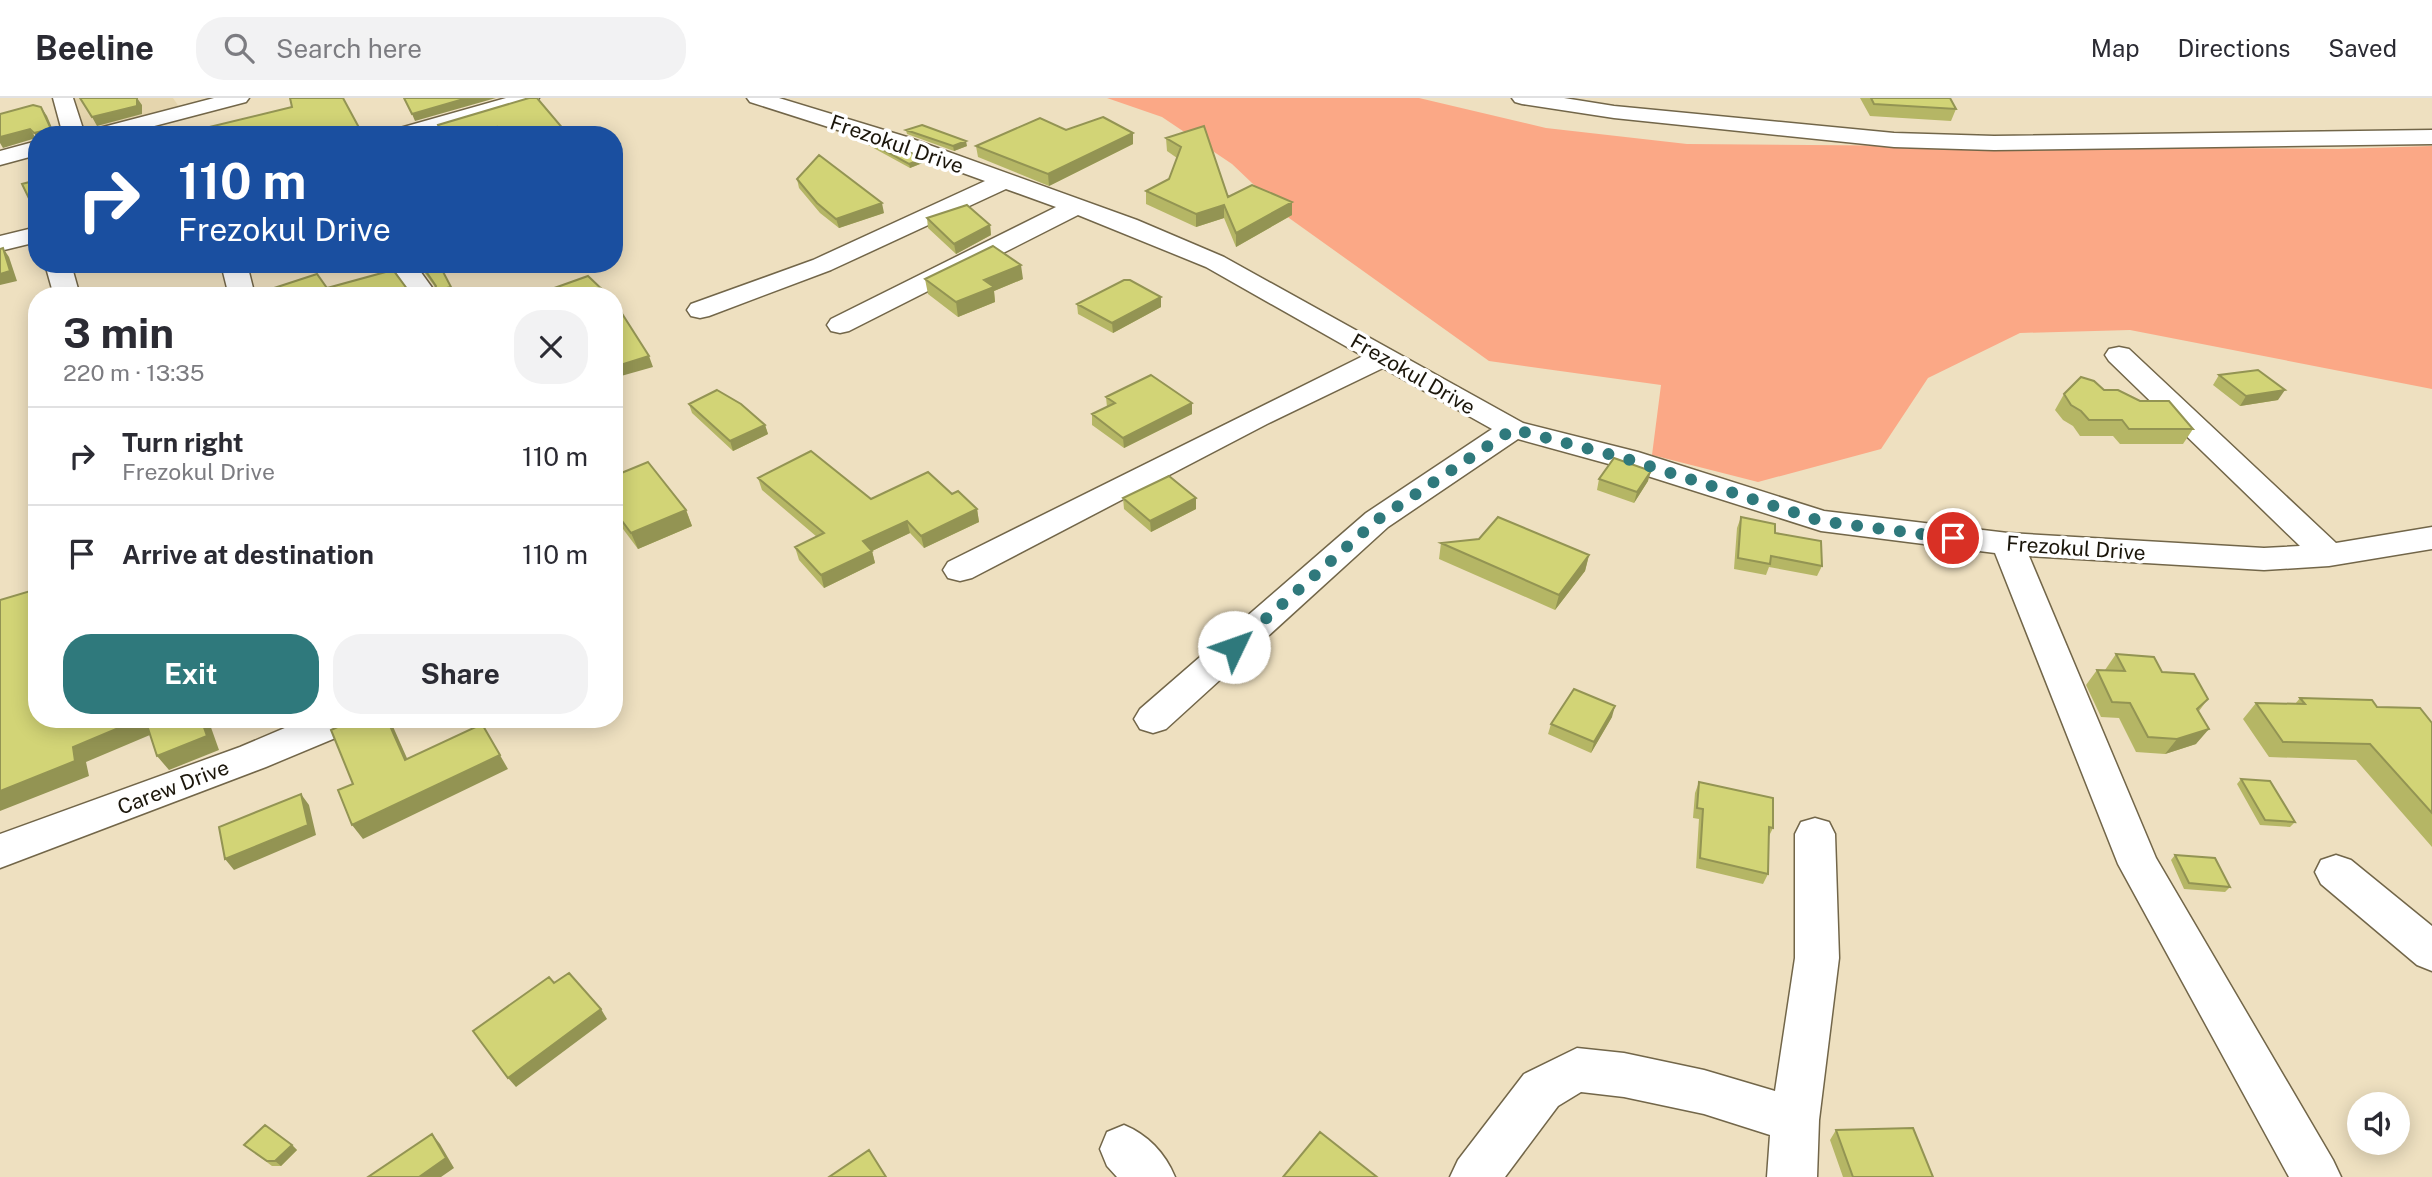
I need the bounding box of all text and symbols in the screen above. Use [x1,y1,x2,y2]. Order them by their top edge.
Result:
search box [196,17,686,80]
text: Beeline [35,29,154,67]
icon: search [220,29,258,67]
text: Search here [276,33,422,64]
text: Map [2091,34,2140,62]
text: Directions [2178,34,2290,62]
text: Saved [2328,34,2397,62]
street label: Frezokul Drive [827,109,967,179]
text: 110 m [178,152,306,210]
icon: right [63,154,154,245]
text: Frezokul Drive [178,211,391,248]
text: 3 min [63,308,174,357]
button: close [514,310,588,384]
street label: Frezokul Drive [1346,328,1480,420]
text: 220 m · 13:35 [63,359,205,386]
text: Turn right [122,427,244,458]
icon: right [63,437,101,475]
text: 110 m [522,441,588,472]
text: Frezokul Drive [122,458,275,485]
pin [1923,508,1983,568]
icon: arrive [1934,519,1972,557]
street label: Frezokul Drive [2005,531,2147,565]
icon: arrive [63,535,101,573]
text: Arrive at destination [122,539,374,570]
text: 110 m [522,539,588,570]
position arrow [1197,610,1271,684]
button: Exit [63,634,319,714]
button: Share [333,634,588,714]
street label: Carew Drive [114,754,232,820]
map controls [2347,1092,2410,1155]
button: sound [2347,1092,2410,1155]

